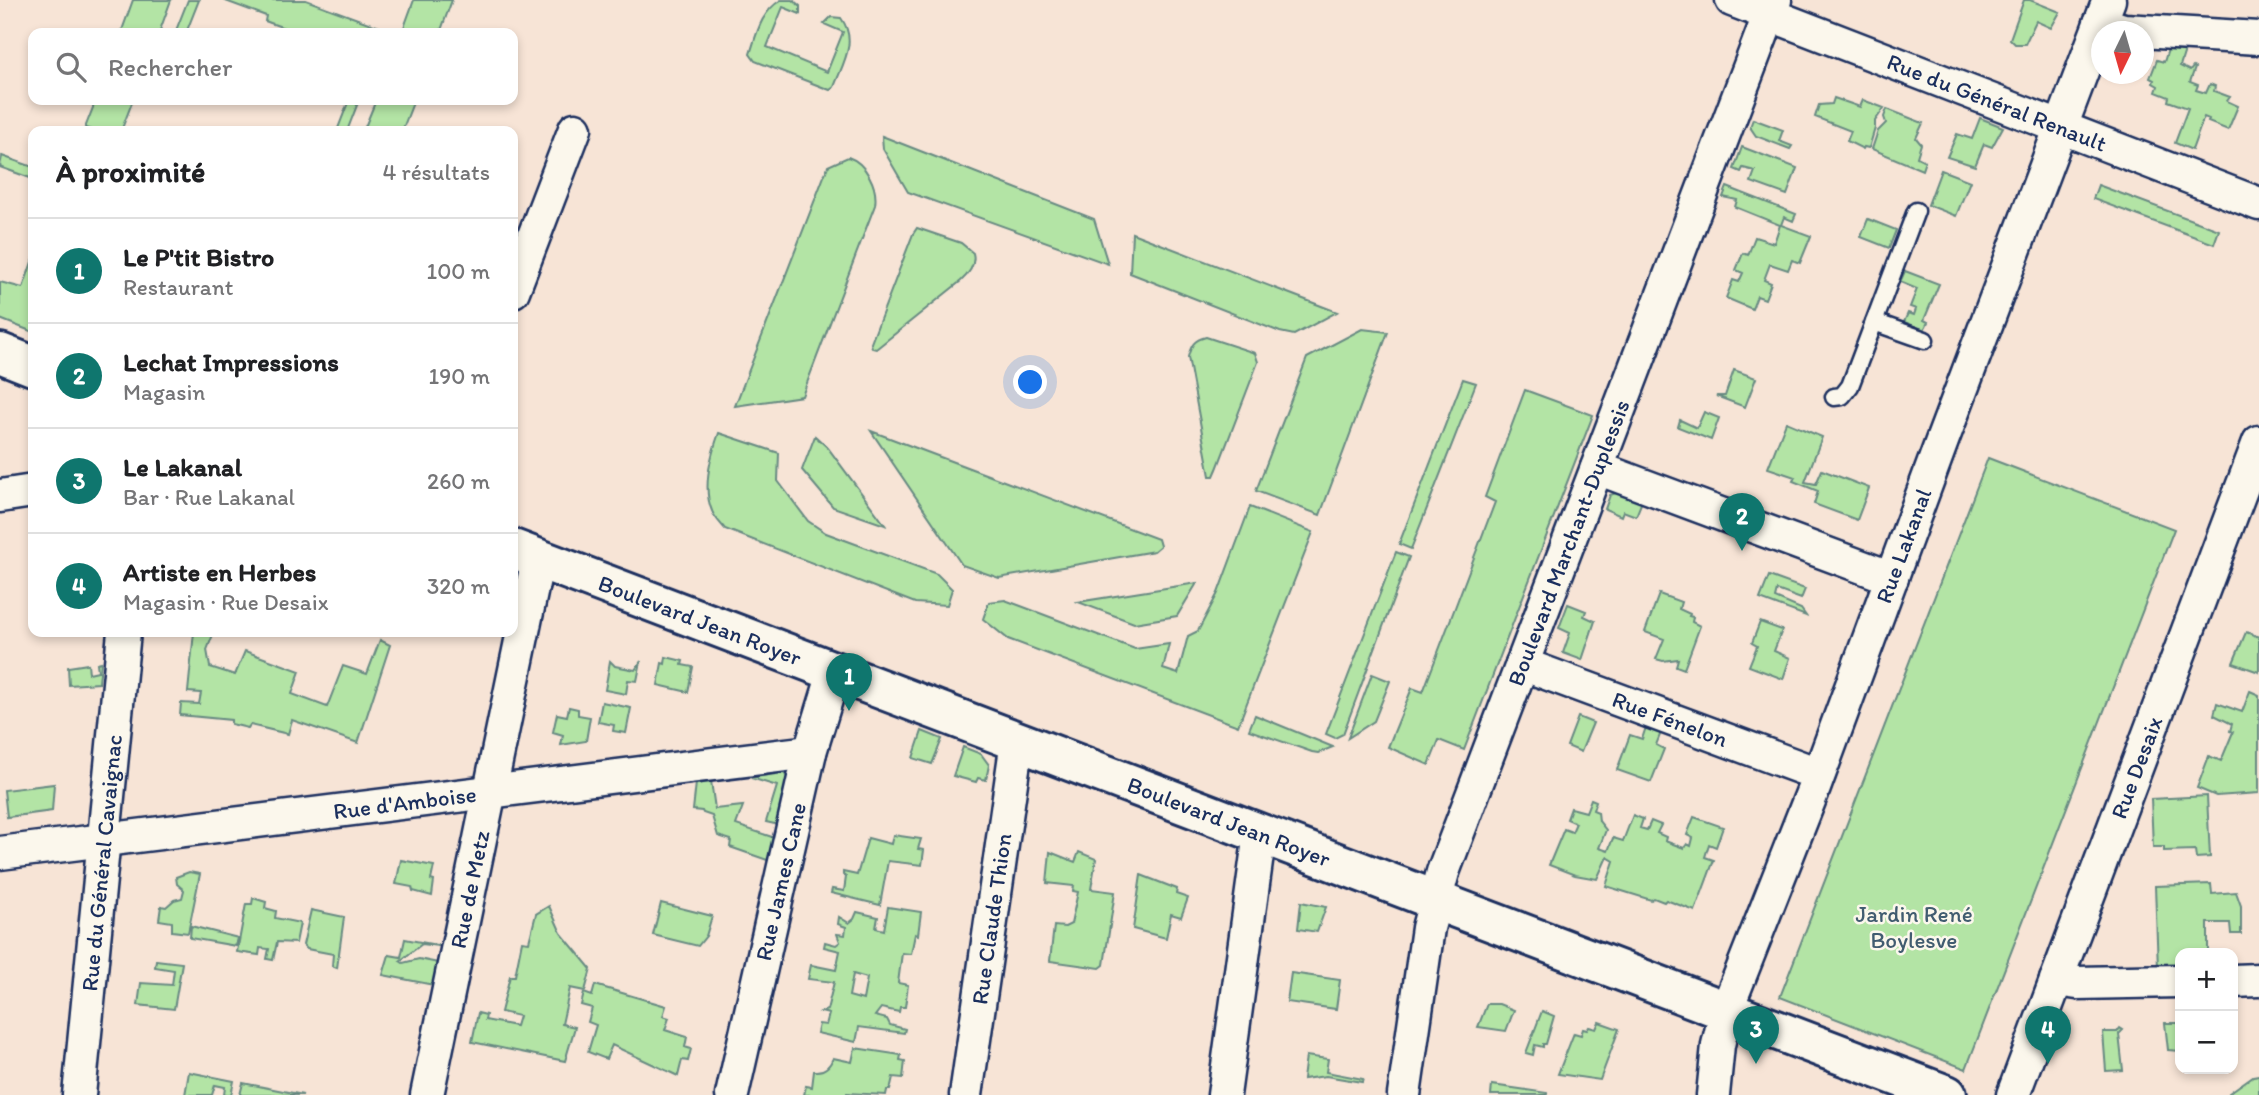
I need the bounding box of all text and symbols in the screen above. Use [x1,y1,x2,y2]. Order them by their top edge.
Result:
north arrow [2091,21,2154,84]
search box [28,28,518,105]
street label: Rue du Général Renault [1883,47,2111,158]
icon: search [52,48,90,86]
text: Rechercher [108,51,232,83]
text: À proximité [56,153,205,190]
text: 4 résultats [383,158,490,186]
text: Le P'tit Bistro [123,241,274,273]
text: 1 [74,257,84,285]
text: 100 m [426,257,490,285]
text: Restaurant [123,273,233,301]
text: Lechat Impressions [123,346,339,378]
text: 2 [73,362,85,390]
text: 190 m [429,362,490,390]
your location [1013,365,1047,399]
text: Magasin [123,378,205,406]
street label: Boulevard Marchant-Duplessis [1501,396,1636,690]
text: Le Lakanal [123,451,242,483]
text: 3 [73,467,85,495]
text: 260 m [427,467,490,495]
text: Bar · Rue Lakanal [123,483,295,511]
street label: Rue Lakanal [1869,484,1937,607]
pin: 2 [1719,493,1765,551]
text: Artiste en Herbes [123,556,316,588]
street label: Boulevard Jean Royer [594,569,805,672]
text: 4 [72,572,86,600]
text: 320 m [427,572,490,600]
text: Magasin · Rue Desaix [123,588,328,616]
pin: 1 [826,653,872,711]
street label: Rue Fénelon [1608,685,1732,753]
street label: Rue Desaix [2104,712,2168,823]
street label: Rue du Général Cavaignac [75,734,128,993]
street label: Boulevard Jean Royer [1123,770,1334,873]
street label: Rue d'Amboise [332,780,478,825]
street label: Rue James Cane [749,800,812,963]
street label: Rue de Metz [444,827,496,951]
street label: Rue Claude Thion [965,831,1018,1006]
park label: Jardin René Boylesve [1855,900,1973,954]
map controls [2175,948,2238,1074]
button: + [2175,948,2238,1011]
pin: 3 [1733,1006,1779,1064]
pin: 4 [2025,1006,2071,1064]
button: − [2175,1011,2238,1074]

